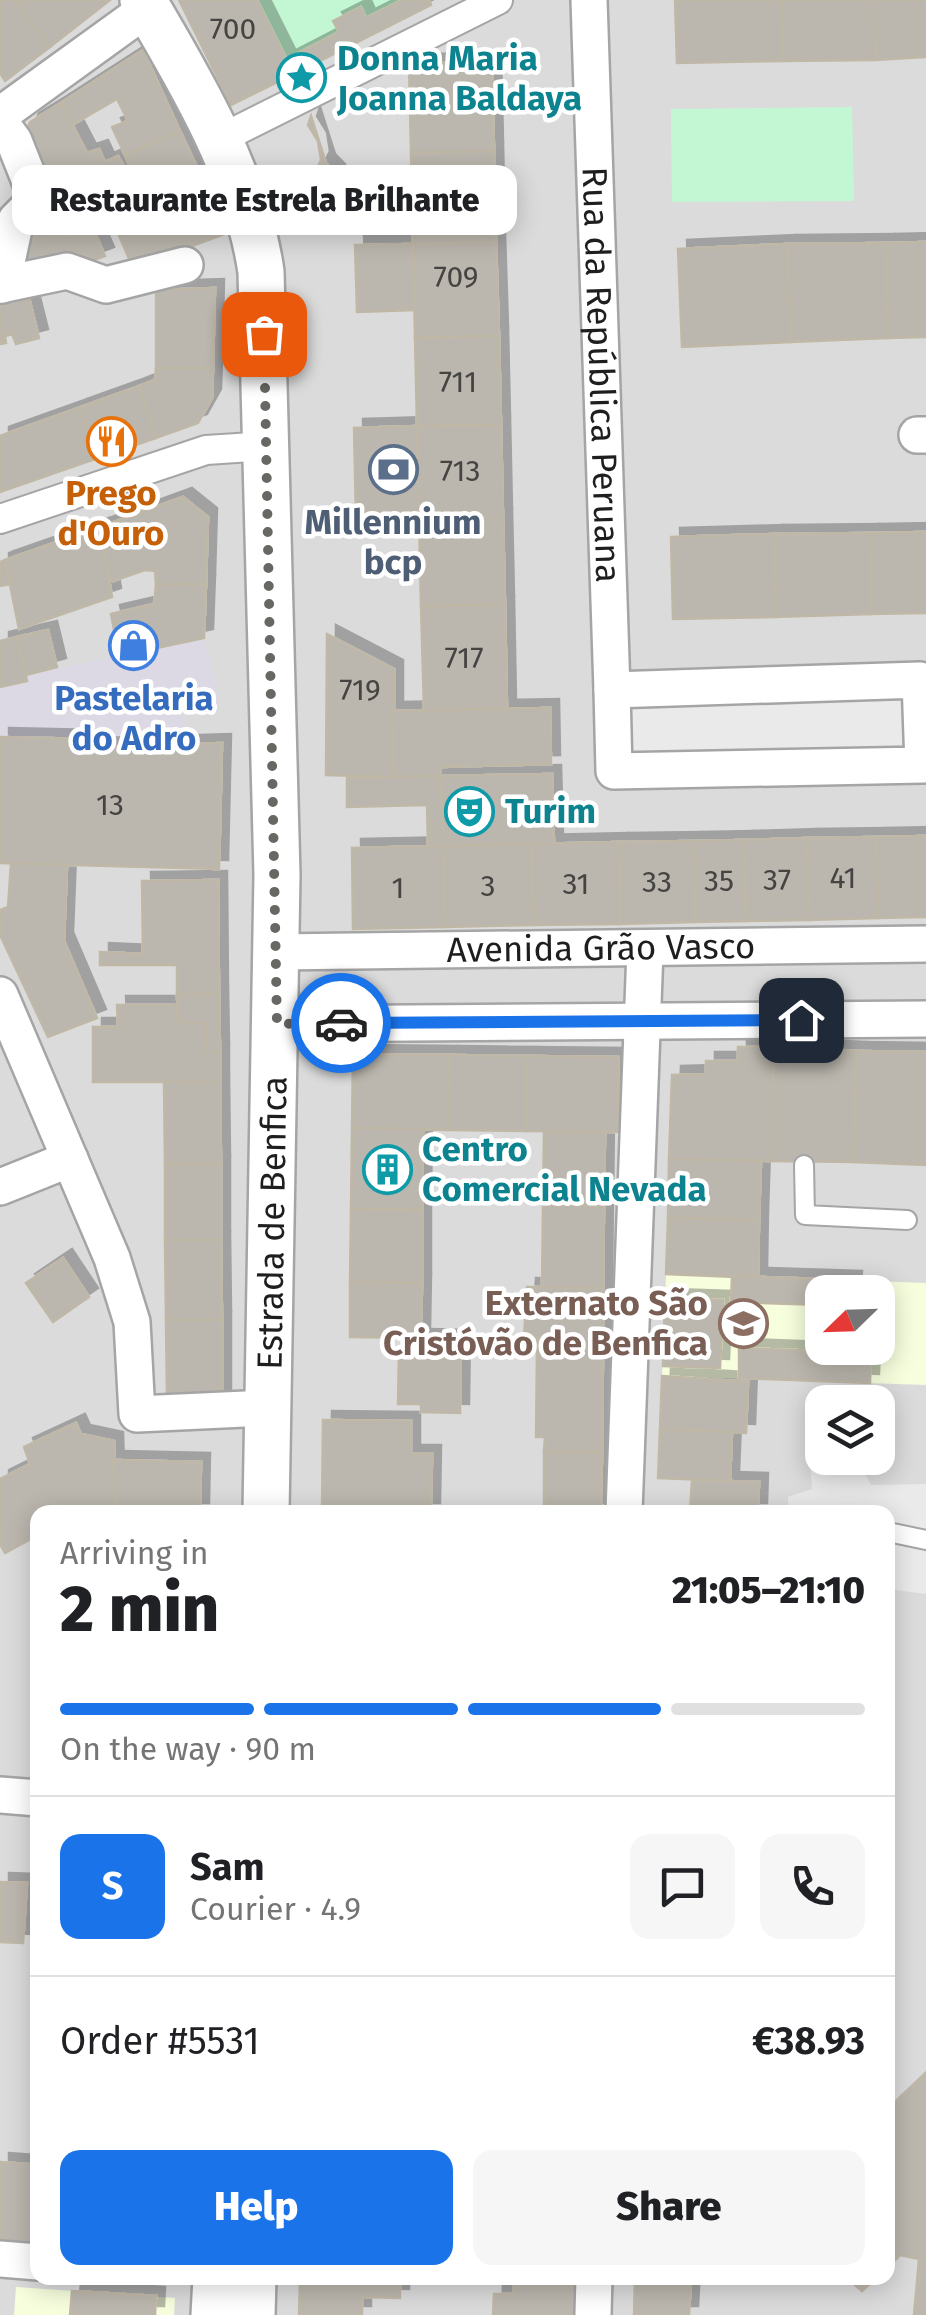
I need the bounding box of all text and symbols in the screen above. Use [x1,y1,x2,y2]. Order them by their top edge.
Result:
house number: 700 [210,11,256,47]
place label: Donna Maria Joanna Baldaya [336,37,582,119]
place icon: Donna Maria Joanna Baldaya [276,52,328,104]
callout: Restaurante Estrela Brilhante [11,164,516,234]
street label: Rua da República Peruana [574,166,629,584]
text: Restaurante Estrela Brilhante [50,181,479,219]
house number: 709 [433,259,479,295]
pin [222,292,307,377]
icon: bag [237,307,292,362]
house number: 711 [439,364,477,400]
restaurant icon: Prego d'Ouro [85,415,137,467]
bank icon: Millennium bcp [367,444,419,496]
house number: 713 [440,453,480,489]
place label: Prego d'Ouro [58,472,164,554]
place label: Millennium bcp [304,501,482,583]
shop icon: Pastelaria do Adro [108,620,160,672]
house number: 717 [444,640,484,676]
house number: 719 [339,672,381,708]
place label: Pastelaria do Adro [54,677,214,759]
theatre icon: Turim [444,785,496,837]
house number: 13 [96,787,124,823]
place label: Turim [505,790,596,832]
house number: 41 [829,860,857,896]
house number: 37 [763,862,791,898]
house number: 35 [704,863,734,899]
house number: 33 [642,864,672,900]
house number: 31 [562,866,590,902]
house number: 3 [481,868,495,904]
house number: 1 [392,870,405,906]
street label: Avenida Grão Vasco [446,925,756,971]
courier [291,973,391,1073]
pin [759,978,844,1063]
icon: home [774,993,829,1048]
icon: car [314,996,369,1051]
street label: Estrada de Benfica [248,1076,296,1370]
place label: Centro Comercial Nevada [422,1128,707,1210]
building icon: Centro Comercial Nevada [361,1143,413,1195]
north arrow [805,1275,895,1365]
map controls [805,1275,895,1475]
place label: Externato São Cristóvão de Benfica [383,1282,708,1364]
school or university icon: Externato São Cristóvão de Benfica [717,1297,769,1349]
button: layers [805,1385,895,1475]
text: Arriving in [60,1534,208,1572]
text: 21:05–21:10 [672,1567,865,1613]
text: 2 min [60,1570,219,1648]
text: On the way · 90 m [60,1730,316,1768]
button: chat [630,1834,735,1939]
button: phone [760,1834,865,1939]
text: Sam [190,1844,265,1890]
text: S [102,1863,123,1909]
text: Courier · 4.9 [190,1890,361,1928]
text: Order #5531 [60,2018,260,2064]
text: €38.93 [752,2018,865,2064]
button: Help [60,2150,453,2265]
button: Share [473,2150,865,2265]

